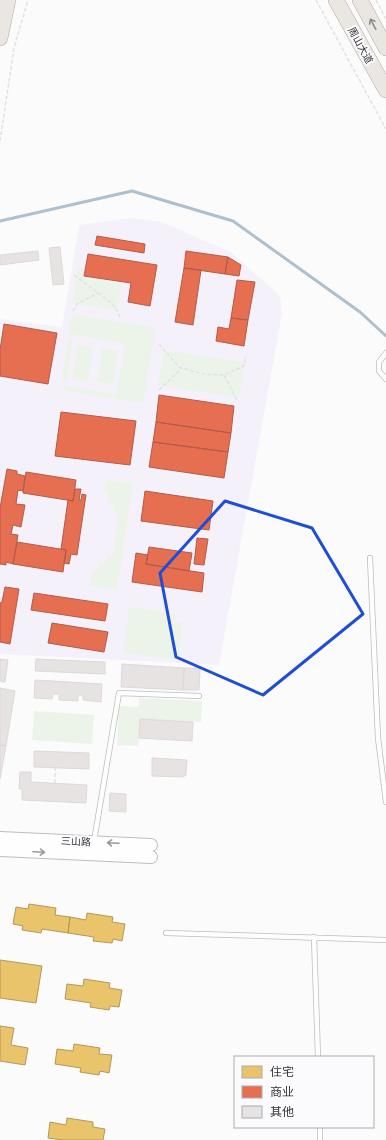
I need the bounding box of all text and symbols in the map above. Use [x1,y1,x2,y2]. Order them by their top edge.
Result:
one-way arrow [369,18,376,30]
street label: 周山大道 [345,25,376,66]
street label: 三山路 [61,834,91,849]
one-way arrow [107,839,120,847]
one-way arrow [32,848,45,855]
legend [234,1056,374,1128]
text: 住宅 [270,1064,294,1080]
text: 商业 [270,1084,294,1100]
text: 其他 [270,1104,294,1120]

